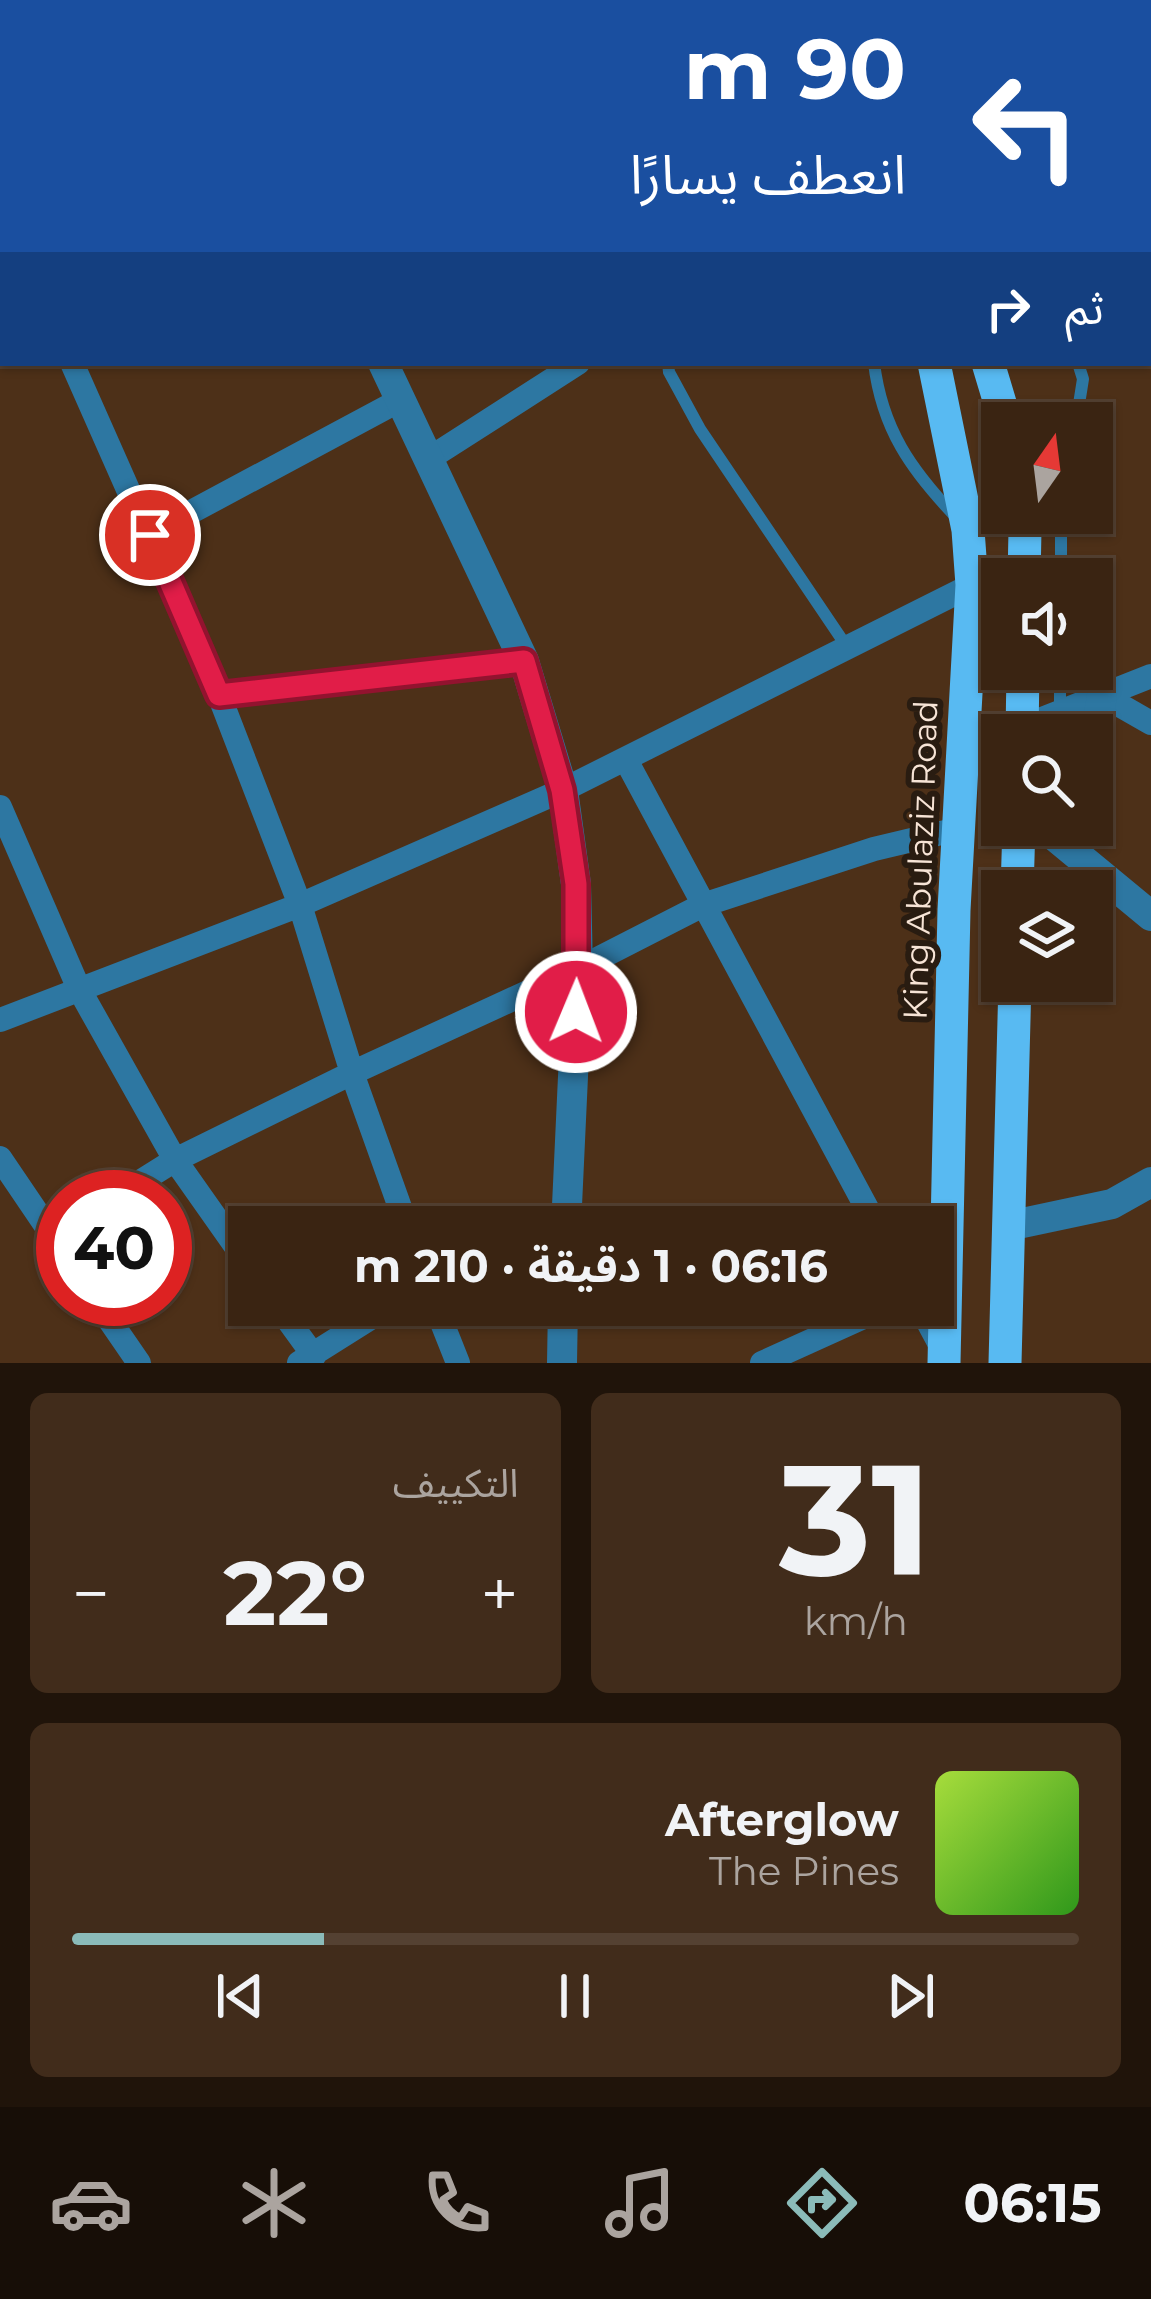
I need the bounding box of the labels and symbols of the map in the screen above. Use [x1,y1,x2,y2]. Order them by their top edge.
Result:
north arrow [981,402,1113,534]
pin [99,484,201,586]
street label: King Abulaziz Road [894,699,946,1021]
position arrow [513,949,639,1075]
speed limit sign: 40 [36,1170,192,1326]

